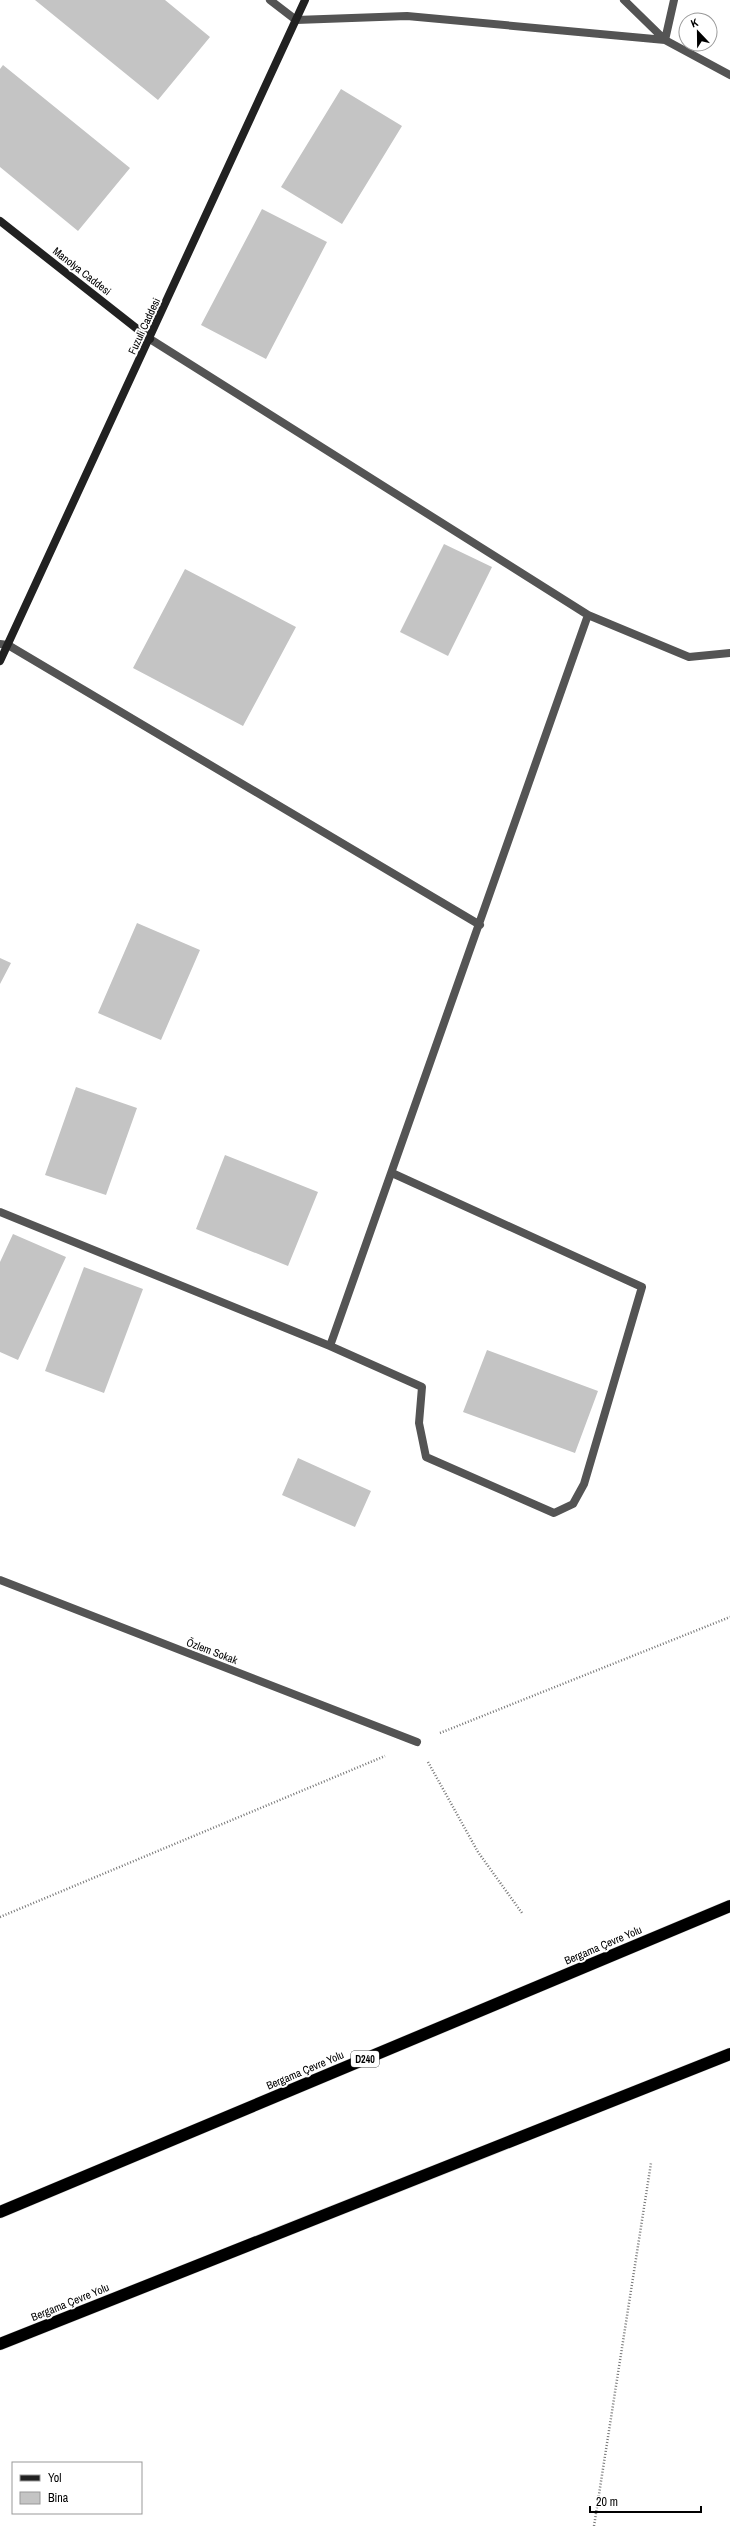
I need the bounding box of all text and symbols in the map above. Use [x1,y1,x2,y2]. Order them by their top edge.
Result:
north arrow [678,12,718,52]
text: K [689,15,700,30]
street label: Manolya Caddesi [50,244,114,298]
street label: Fuzuli Caddesi [125,296,163,356]
street label: Özlem Sokak [184,1635,240,1667]
street label: Bergama Çevre Yolu [562,1922,644,1968]
street label: Bergama Çevre Yolu [264,2047,346,2093]
road number: D240 [351,2051,379,2067]
street label: Bergama Çevre Yolu [29,2280,111,2324]
legend [12,2462,142,2514]
text: Yol [48,2470,61,2486]
scale bar [590,2488,701,2514]
text: Bina [48,2490,69,2506]
text: 20 m [596,2494,618,2510]

